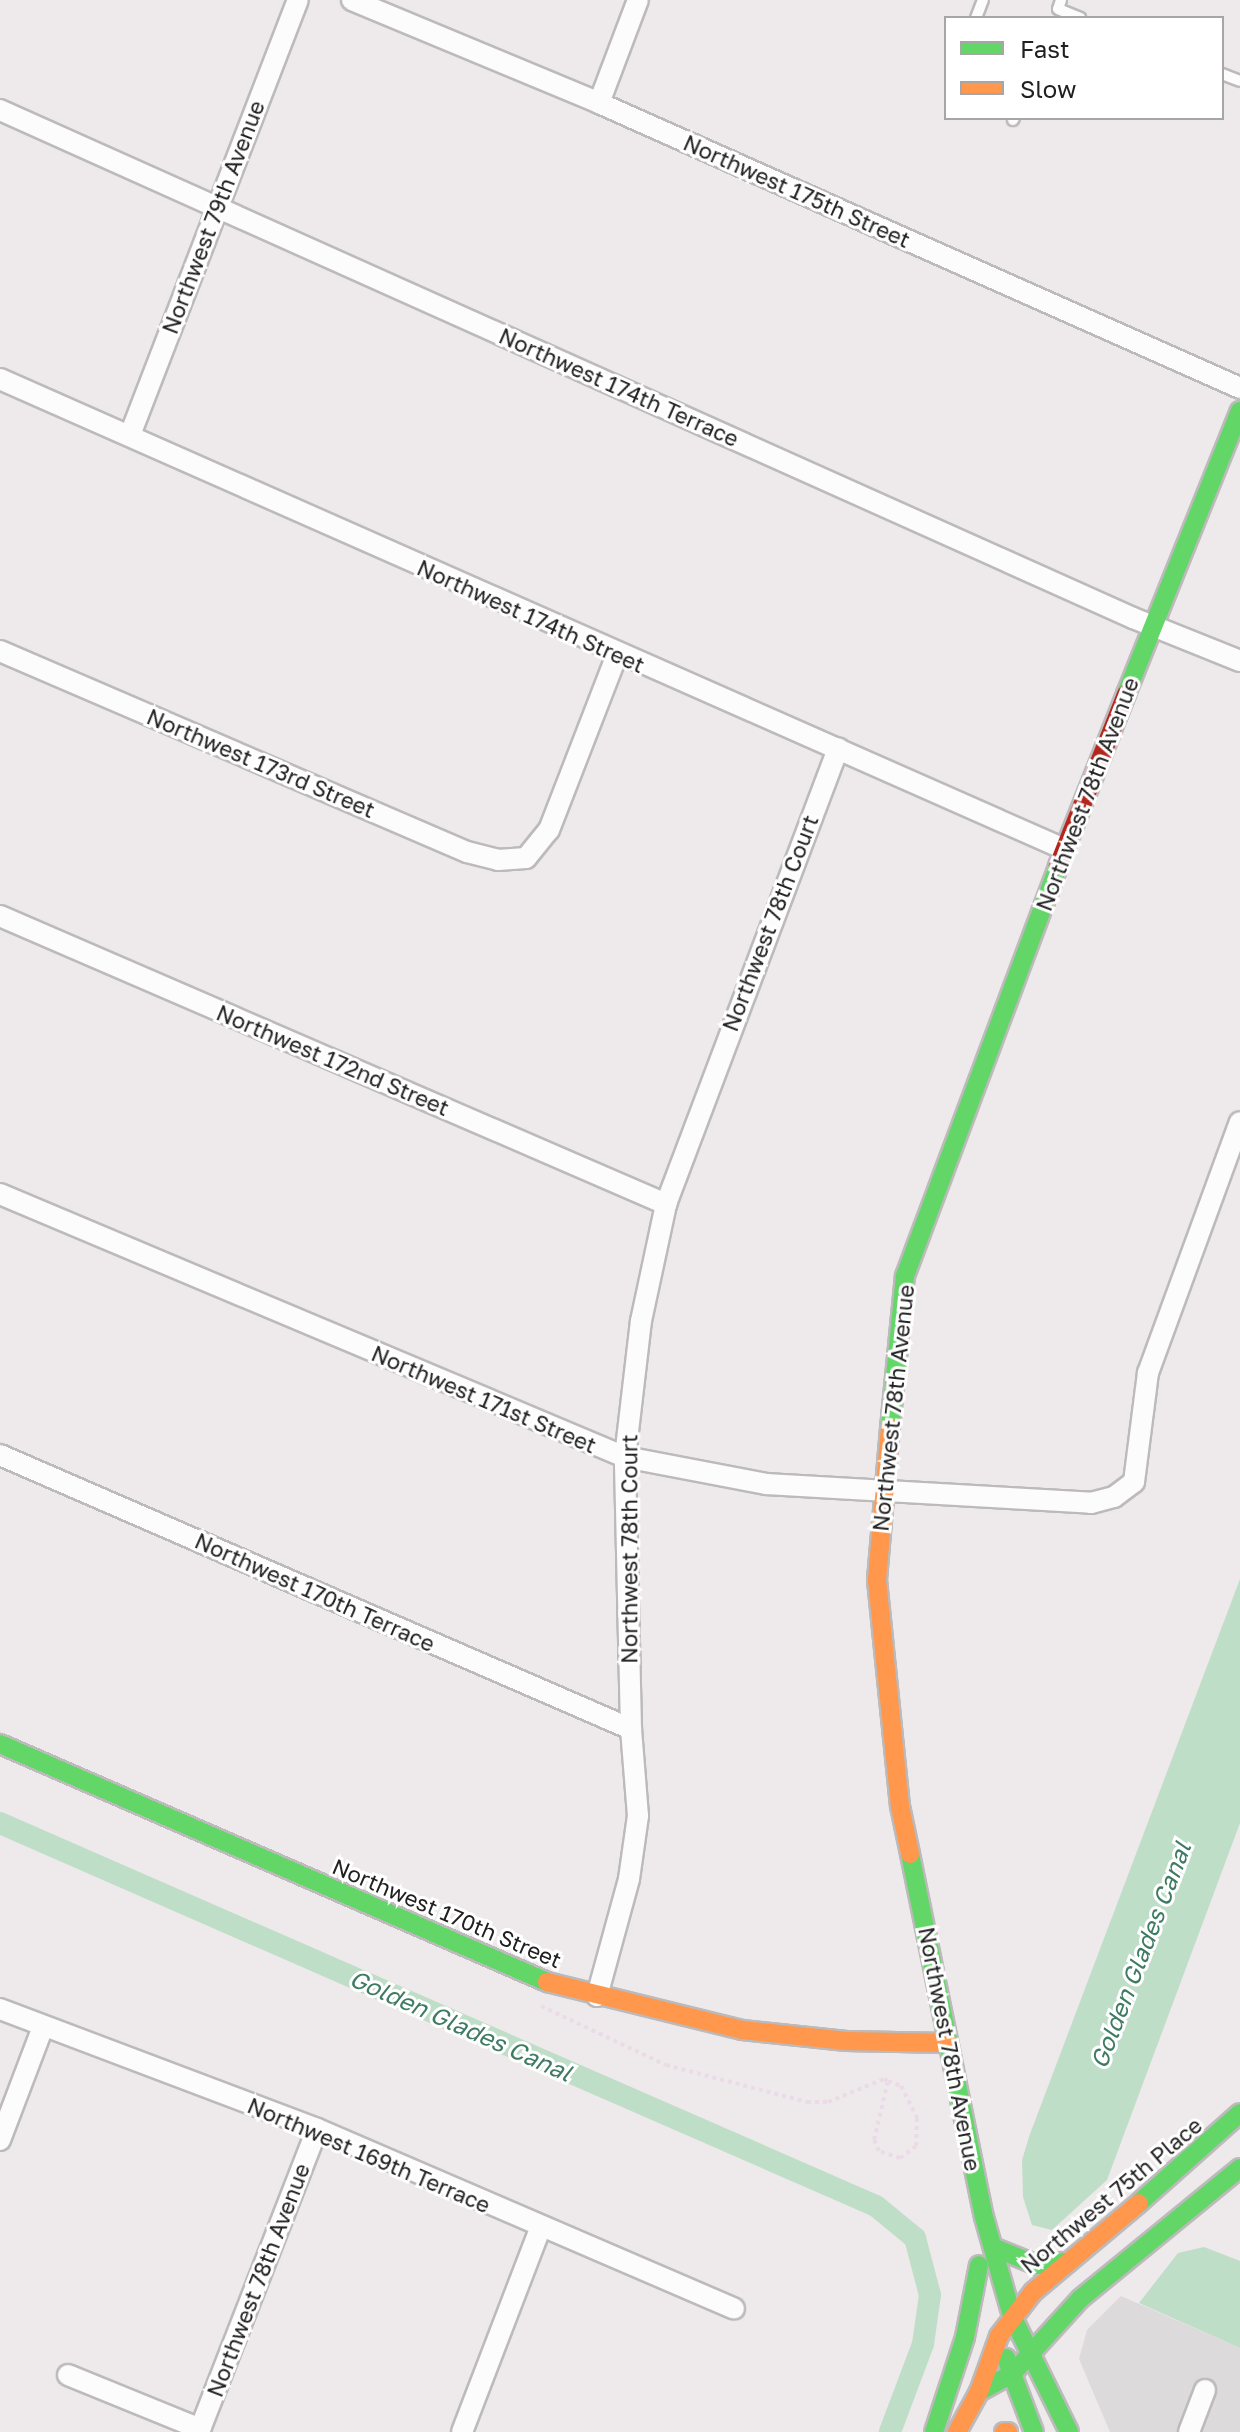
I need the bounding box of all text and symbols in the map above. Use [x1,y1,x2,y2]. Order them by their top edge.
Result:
legend [944,16,1224,120]
text: Fast [1020,34,1070,63]
text: Slow [1020,74,1076,103]
street label: Northwest 79th Avenue [156,97,270,337]
street label: Northwest 175th Street [680,129,914,253]
street label: Northwest 174th Terrace [495,322,743,452]
street label: Northwest 174th Street [413,554,649,678]
street label: Northwest 78th Avenue [1030,674,1144,914]
street label: Northwest 173rd Street [143,703,379,823]
street label: Northwest 78th Court [717,811,823,1035]
street label: Northwest 172nd Street [213,999,453,1121]
street label: Northwest 78th Avenue [867,1283,919,1533]
street label: Northwest 171st Street [368,1340,600,1458]
street label: Northwest 78th Court [616,1434,642,1664]
street label: Northwest 170th Terrace [191,1527,439,1657]
water label: Golden Glades Canal [1084,1838,1196,2072]
street label: Northwest 170th Street [328,1853,566,1973]
street label: Northwest 78th Avenue [913,1925,987,2173]
water label: Golden Glades Canal [346,1963,576,2087]
street label: Northwest 169th Terrace [244,2092,494,2218]
street label: Northwest 75th Place [1015,2112,1207,2278]
street label: Northwest 78th Avenue [201,2160,315,2400]

